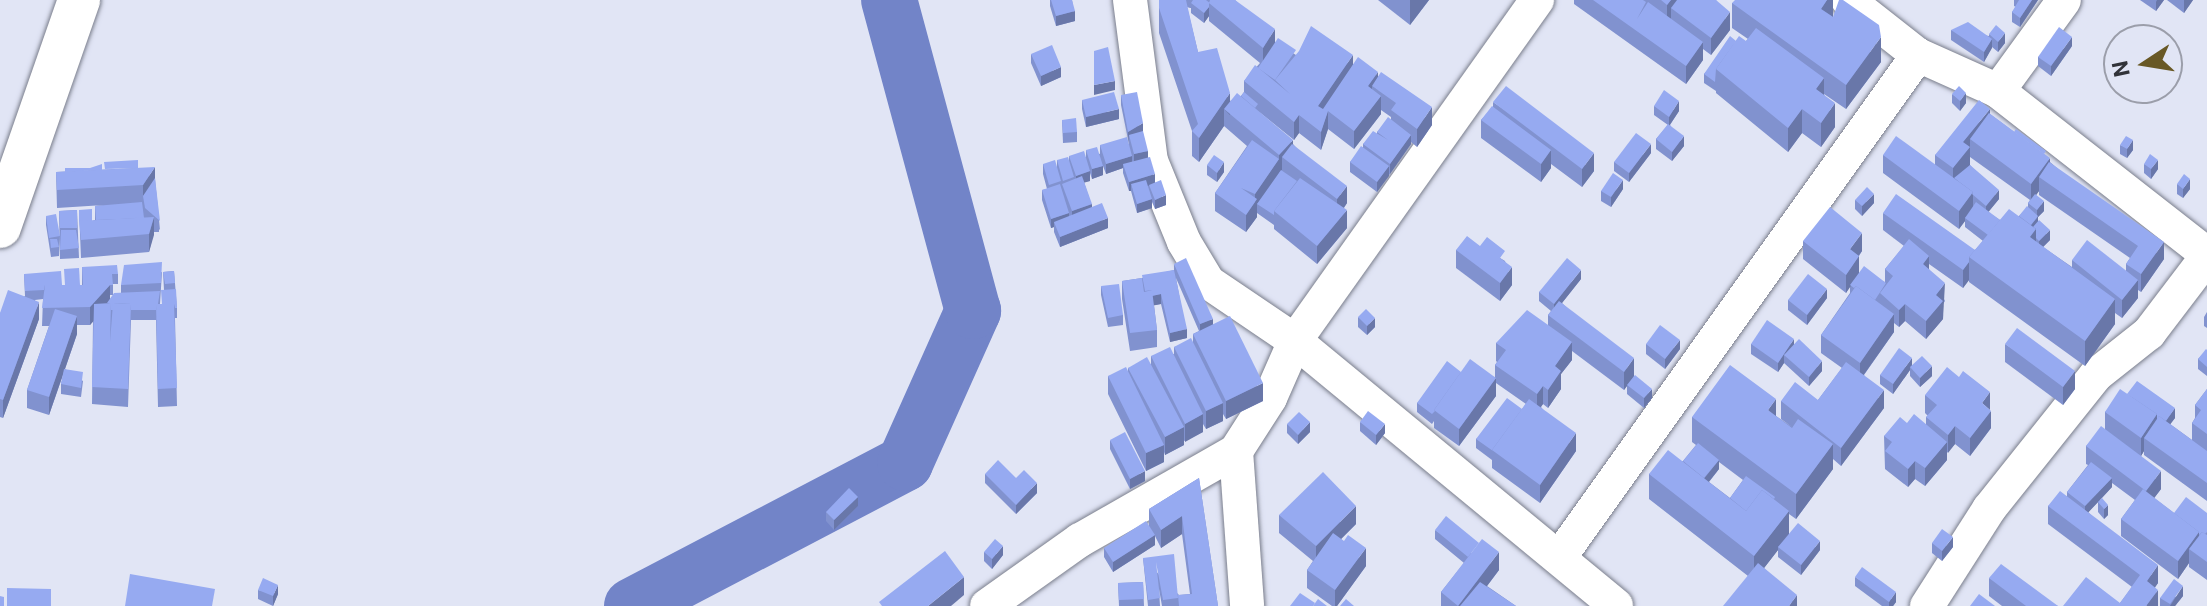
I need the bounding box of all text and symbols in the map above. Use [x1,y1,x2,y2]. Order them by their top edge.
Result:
north arrow [2103,24,2183,104]
text: N [2107,58,2135,79]

